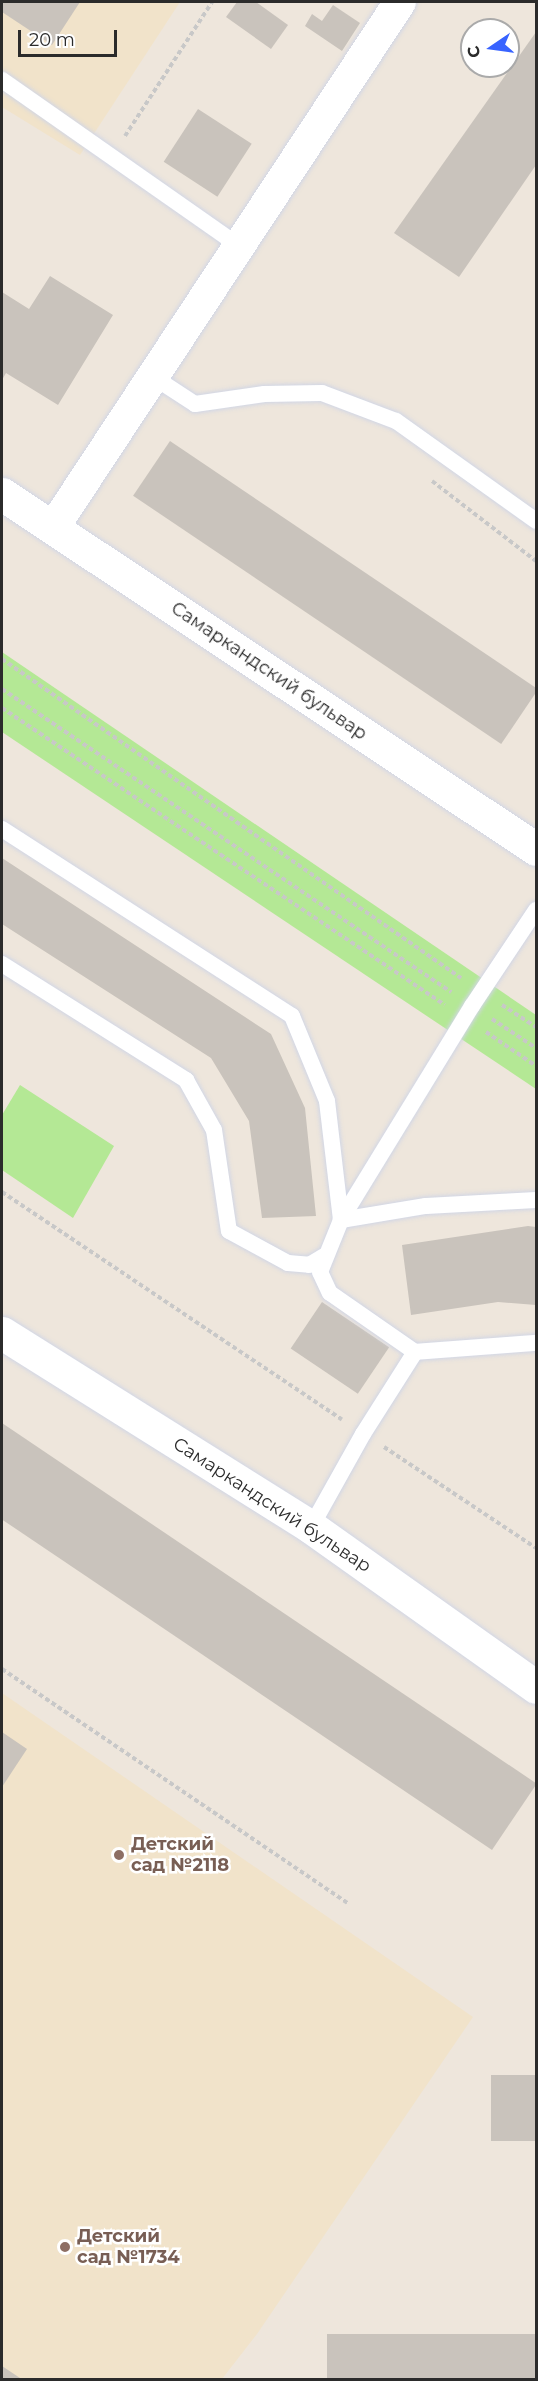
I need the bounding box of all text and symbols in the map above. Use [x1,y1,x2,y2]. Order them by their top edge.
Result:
scale bar [21,18,120,56]
north arrow [460,18,520,78]
text: 20 m [29,29,75,51]
text: С [463,44,484,60]
street label: Самаркандский бульвар [167,597,371,745]
street label: Самаркандский бульвар [169,1433,375,1577]
place label: Детский сад №2118 [131,1834,229,1876]
marker: Детский сад №2118 [112,1848,126,1862]
place label: Детский сад №1734 [77,2226,180,2268]
marker: Детский сад №1734 [58,2240,72,2254]

